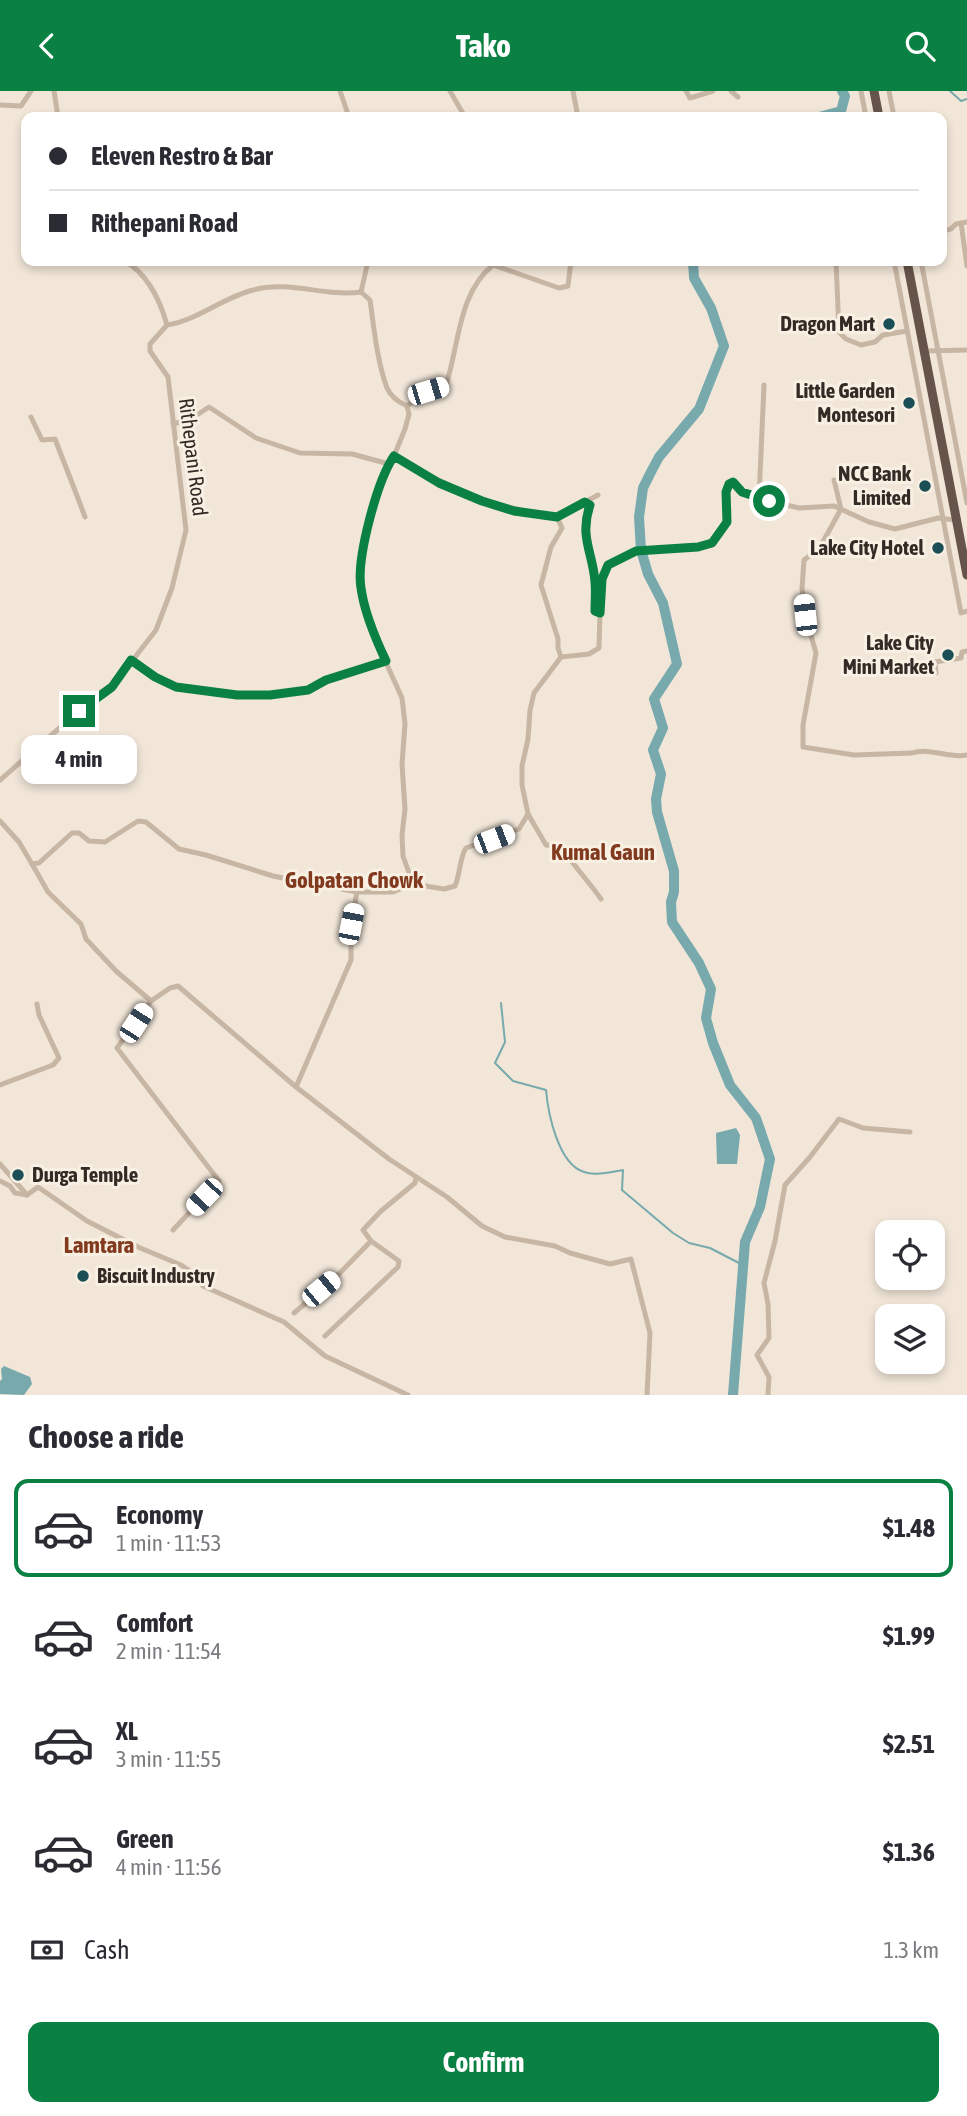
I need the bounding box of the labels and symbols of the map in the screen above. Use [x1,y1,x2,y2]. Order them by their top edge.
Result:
place label: Dragon Mart [780,311,875,335]
marker: Dragon Mart [881,316,897,332]
car [405,375,452,407]
place label: Little Garden Montesori [795,378,895,426]
marker: Little Garden Montesori [901,395,917,411]
street label: Rithepani Road [175,396,213,517]
place label: NCC Bank Limited [838,461,912,509]
marker: NCC Bank Limited [917,478,933,494]
route start [753,485,785,517]
place label: Lake City Hotel [810,535,924,559]
marker: Lake City Hotel [930,540,946,556]
car [793,593,818,637]
place label: Lake City Mini Market [843,630,934,678]
marker: Lake City Mini Market [940,647,956,663]
route end [63,695,95,727]
callout: 4 min [21,735,137,785]
car [471,822,518,856]
district label: Kumal Gaun [551,839,655,865]
district label: Golpatan Chowk [285,867,424,893]
car [337,901,366,947]
car [116,1000,157,1046]
place label: Durga Temple [32,1162,138,1186]
marker: Durga Temple [10,1167,26,1183]
car [182,1174,227,1220]
district label: Lamtara [64,1232,135,1258]
place label: Biscuit Industry [97,1263,215,1287]
car [299,1267,344,1311]
marker: Biscuit Industry [75,1268,91,1284]

